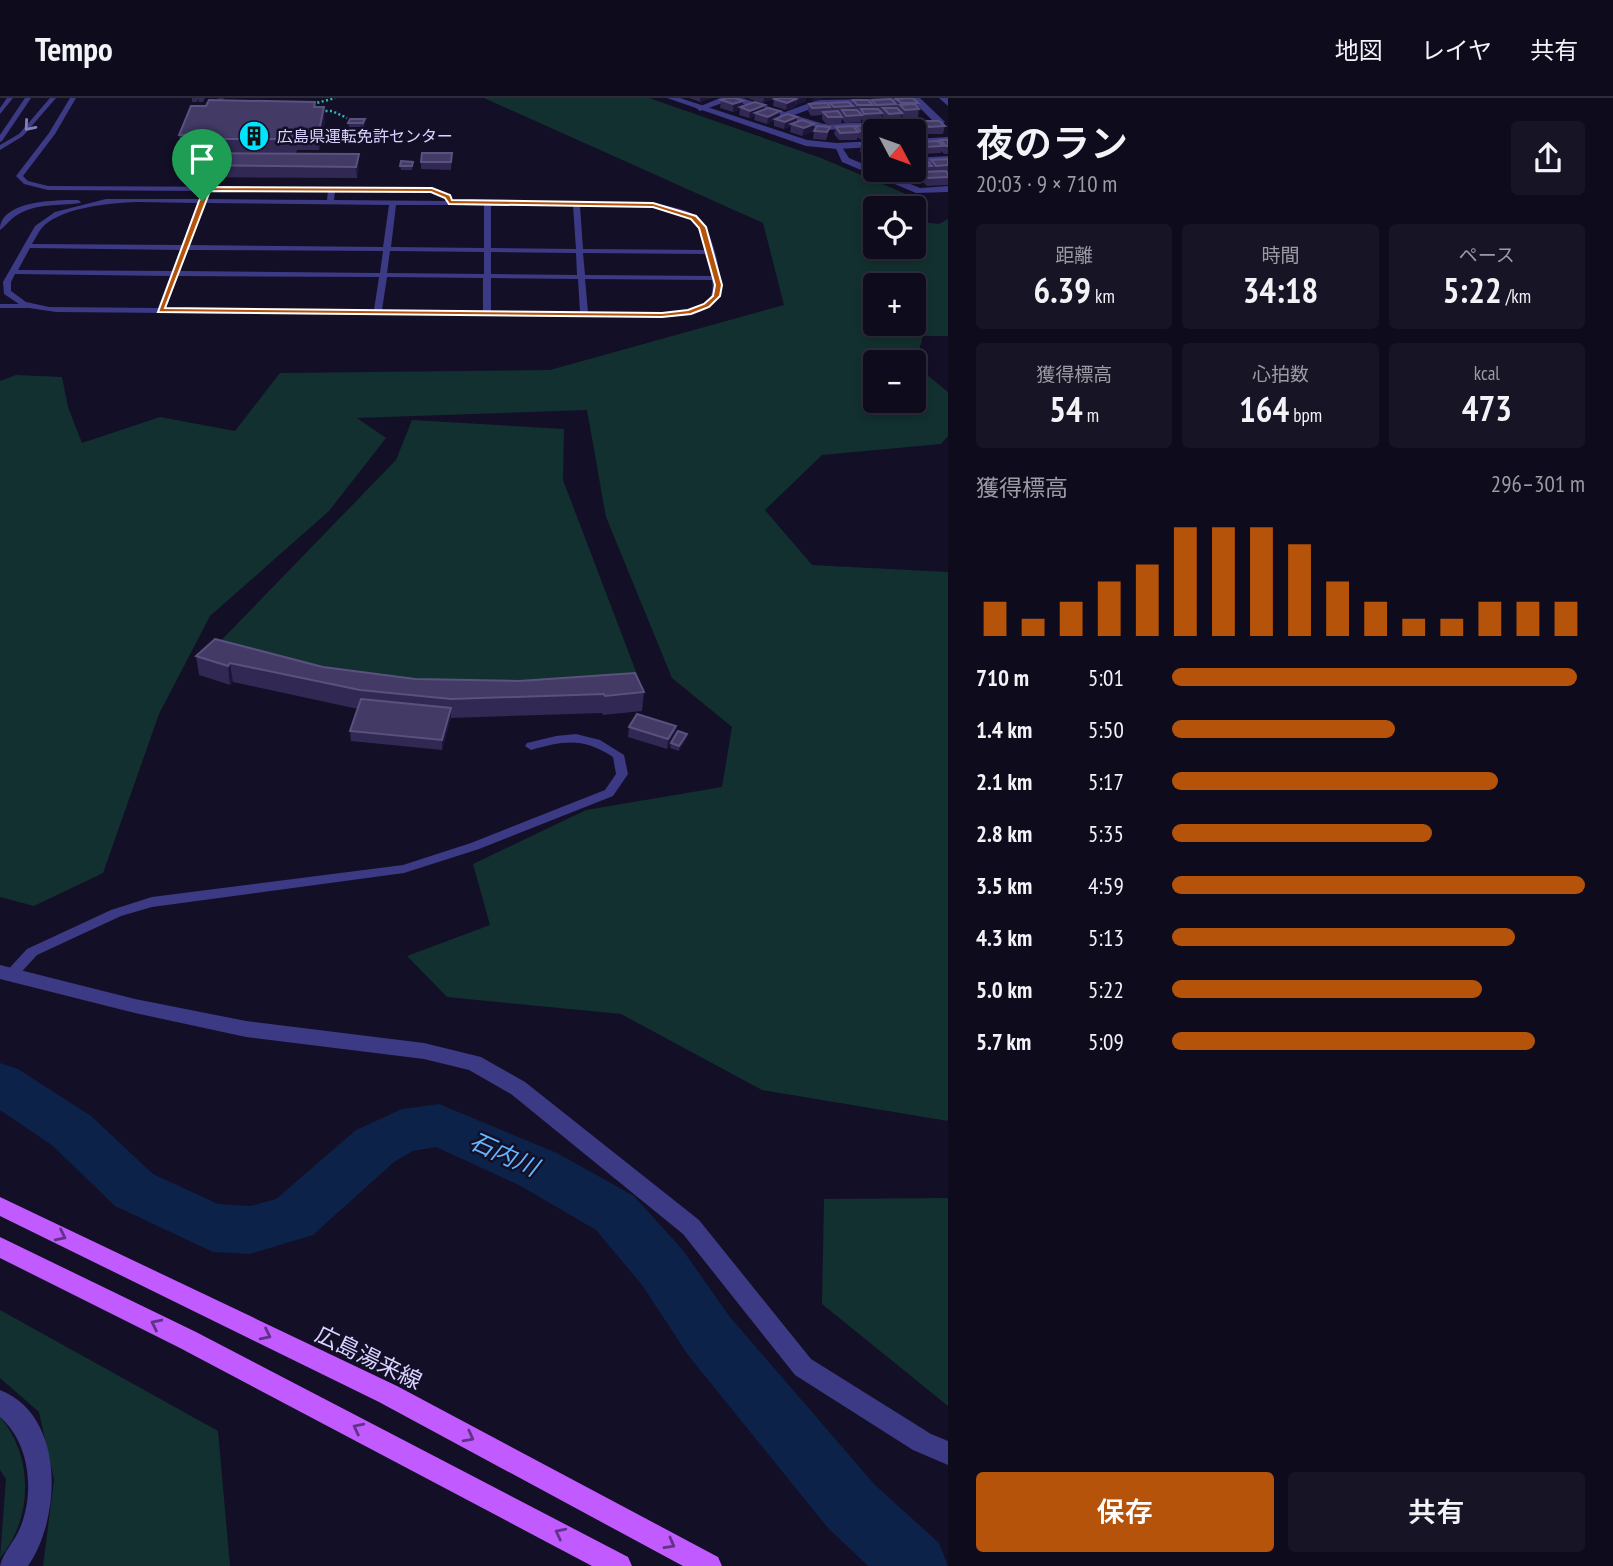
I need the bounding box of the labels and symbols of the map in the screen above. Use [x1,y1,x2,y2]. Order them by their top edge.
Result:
one-way arrow [25,117,37,130]
building icon: 広島県運転免許センター [237,119,271,153]
north arrow [863,119,926,182]
place label: 広島県運転免許センター [277,126,453,146]
pin [172,129,232,201]
water label: 石内川 [465,1125,546,1184]
one-way arrow [54,1228,66,1242]
one-way arrow [151,1318,163,1332]
street label: 広島湯来線 [311,1319,427,1395]
one-way arrow [259,1327,271,1341]
one-way arrow [353,1423,365,1436]
one-way arrow [462,1429,474,1443]
one-way arrow [554,1528,567,1541]
one-way arrow [663,1536,675,1549]

